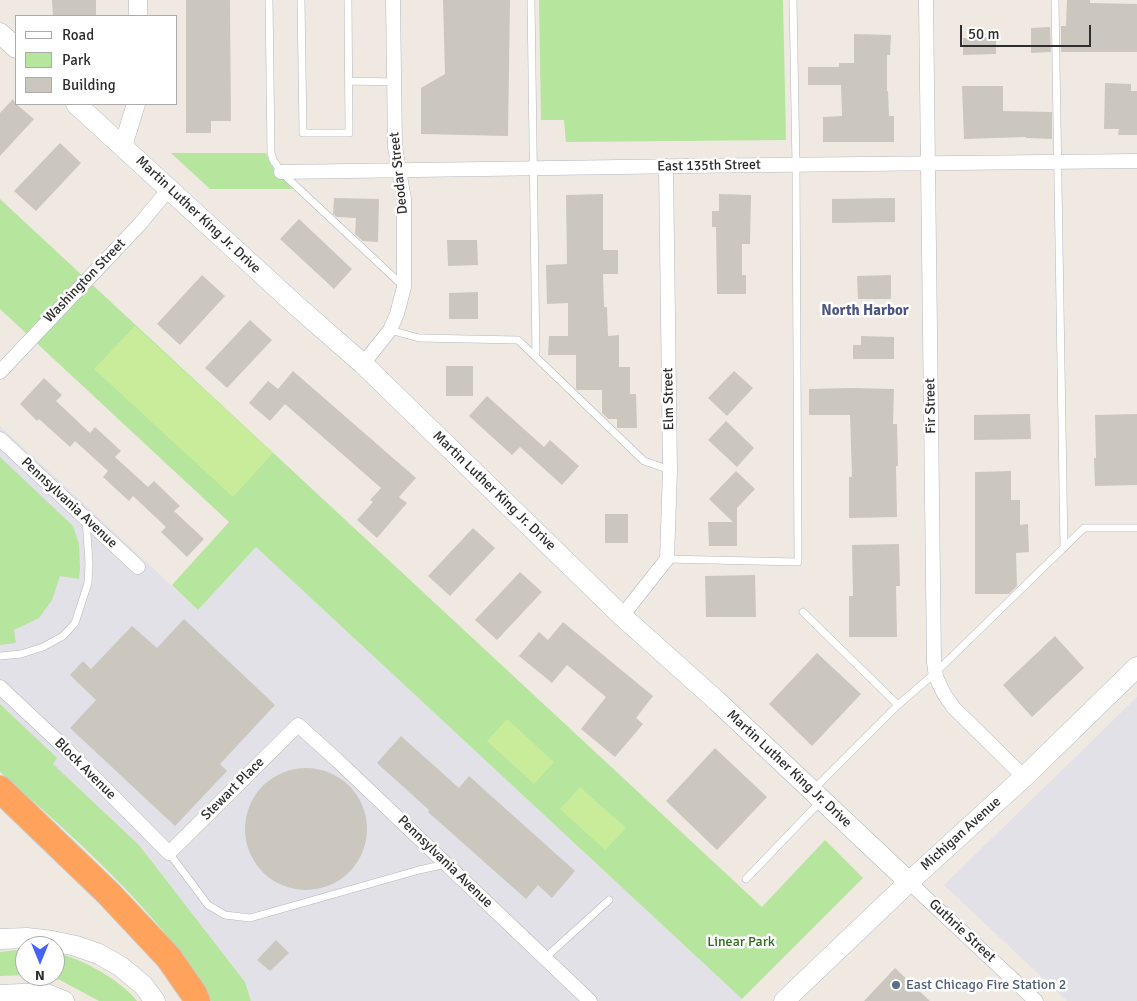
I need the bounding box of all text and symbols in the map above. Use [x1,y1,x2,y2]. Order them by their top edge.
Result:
legend [15,15,178,105]
scale bar [962,15,1093,47]
text: 50 m [968,25,999,43]
text: Road [62,26,94,44]
text: Park [62,51,91,69]
text: Building [62,76,116,94]
street label: Deodar Street [386,131,412,215]
street label: Martin Luther King Jr. Drive [132,153,264,277]
street label: East 135th Street [657,157,761,175]
street label: Washington Street [41,235,129,327]
district label: North Harbor [821,302,909,320]
street label: Elm Street [660,367,678,431]
street label: Fir Street [922,378,940,434]
street label: Martin Luther King Jr. Drive [429,428,559,554]
street label: Pennsylvania Avenue [17,454,121,552]
street label: Martin Luther King Jr. Drive [723,707,855,831]
street label: Block Avenue [51,735,119,803]
street label: Stewart Place [198,754,268,824]
street label: Michigan Avenue [917,794,1005,874]
street label: Pennsylvania Avenue [394,812,496,912]
street label: Guthrie Street [925,896,999,966]
park label: Linear Park [707,934,775,950]
north arrow [15,936,65,986]
text: N [35,967,45,984]
place label: East Chicago Fire Station 2 [906,977,1066,993]
marker: East Chicago Fire Station 2 [890,979,902,991]

